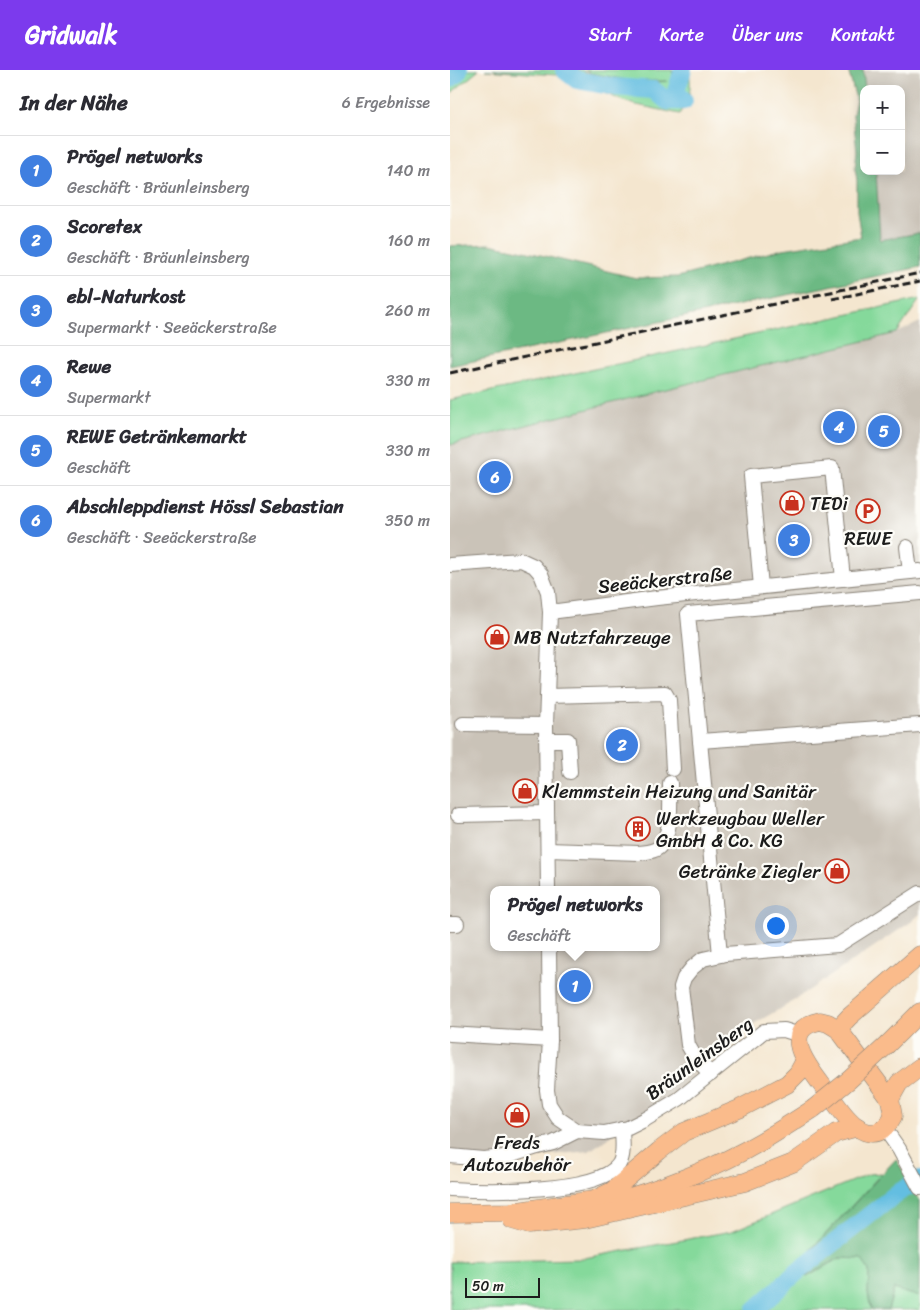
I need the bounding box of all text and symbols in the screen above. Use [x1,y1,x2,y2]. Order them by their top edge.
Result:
text: Gridwalk [25,14,117,56]
text: Start [589,19,632,51]
text: Karte [660,19,704,51]
text: Über uns [732,19,803,51]
text: Kontakt [831,19,895,51]
text: In der Nähe [20,84,128,122]
map controls [860,85,905,175]
button: + [860,85,905,130]
text: 6 Ergebnisse [342,88,430,117]
button: − [860,130,905,175]
text: Prögel networks [67,140,202,173]
text: 1 [33,156,39,185]
text: 140 m [387,156,430,185]
text: Geschäft · Bräunleinsberg [67,173,250,202]
text: Scoretex [67,210,142,243]
text: 2 [31,226,41,255]
text: 160 m [387,226,430,255]
text: Geschäft · Bräunleinsberg [67,243,250,272]
text: ebl-Naturkost [67,280,186,313]
text: 3 [32,296,40,325]
text: 260 m [385,296,430,325]
text: Supermarkt · Seeäckerstraße [67,313,277,342]
text: Rewe [67,350,111,383]
text: 4 [31,366,41,395]
text: 330 m [386,366,430,395]
text: Supermarkt [67,383,151,412]
pin: 4 [823,408,855,446]
pin: 5 [868,412,900,450]
text: REWE Getränkemarkt [67,420,247,453]
text: 5 [31,436,41,465]
text: 330 m [386,436,430,465]
text: Geschäft [67,453,130,482]
pin: 6 [479,458,511,496]
place label: TEDi [810,487,848,520]
text: Abschleppdienst Hössl Sebastian [67,490,344,523]
shop icon: TEDi [779,490,805,516]
parking icon: REWE [855,498,881,524]
text: 6 [31,506,41,535]
text: 350 m [385,506,430,535]
pin: 3 [778,521,810,559]
place label: REWE [844,522,893,555]
text: Geschäft · Seeäckerstraße [67,523,257,552]
street label: Seeäckerstraße [596,556,734,603]
place label: MB Nutzfahrzeuge [514,621,671,654]
shop icon: MB Nutzfahrzeuge [484,624,510,650]
pin: 2 [606,726,638,764]
place label: Klemmstein Heizung und Sanitär [542,775,817,808]
shop icon: Klemmstein Heizung und Sanitär [512,778,538,804]
place label: Werkzeugbau Weller GmbH & Co. KG [656,802,825,857]
building icon: Werkzeugbau Weller GmbH & Co. KG [625,816,651,842]
place label: Getränke Ziegler [679,855,821,888]
shop icon: Getränke Ziegler [824,858,850,884]
popup [490,886,660,951]
text: Prögel networks [507,888,643,921]
your location [763,913,789,939]
text: Geschäft [507,921,571,950]
pin: 1 [559,967,591,1005]
street label: Bräunleinsberg [638,1008,760,1109]
shop icon: Freds Autozubehör [504,1102,530,1128]
place label: Freds Autozubehör [462,1126,572,1181]
text: 50 m [472,1274,504,1299]
scale bar [465,1275,540,1298]

